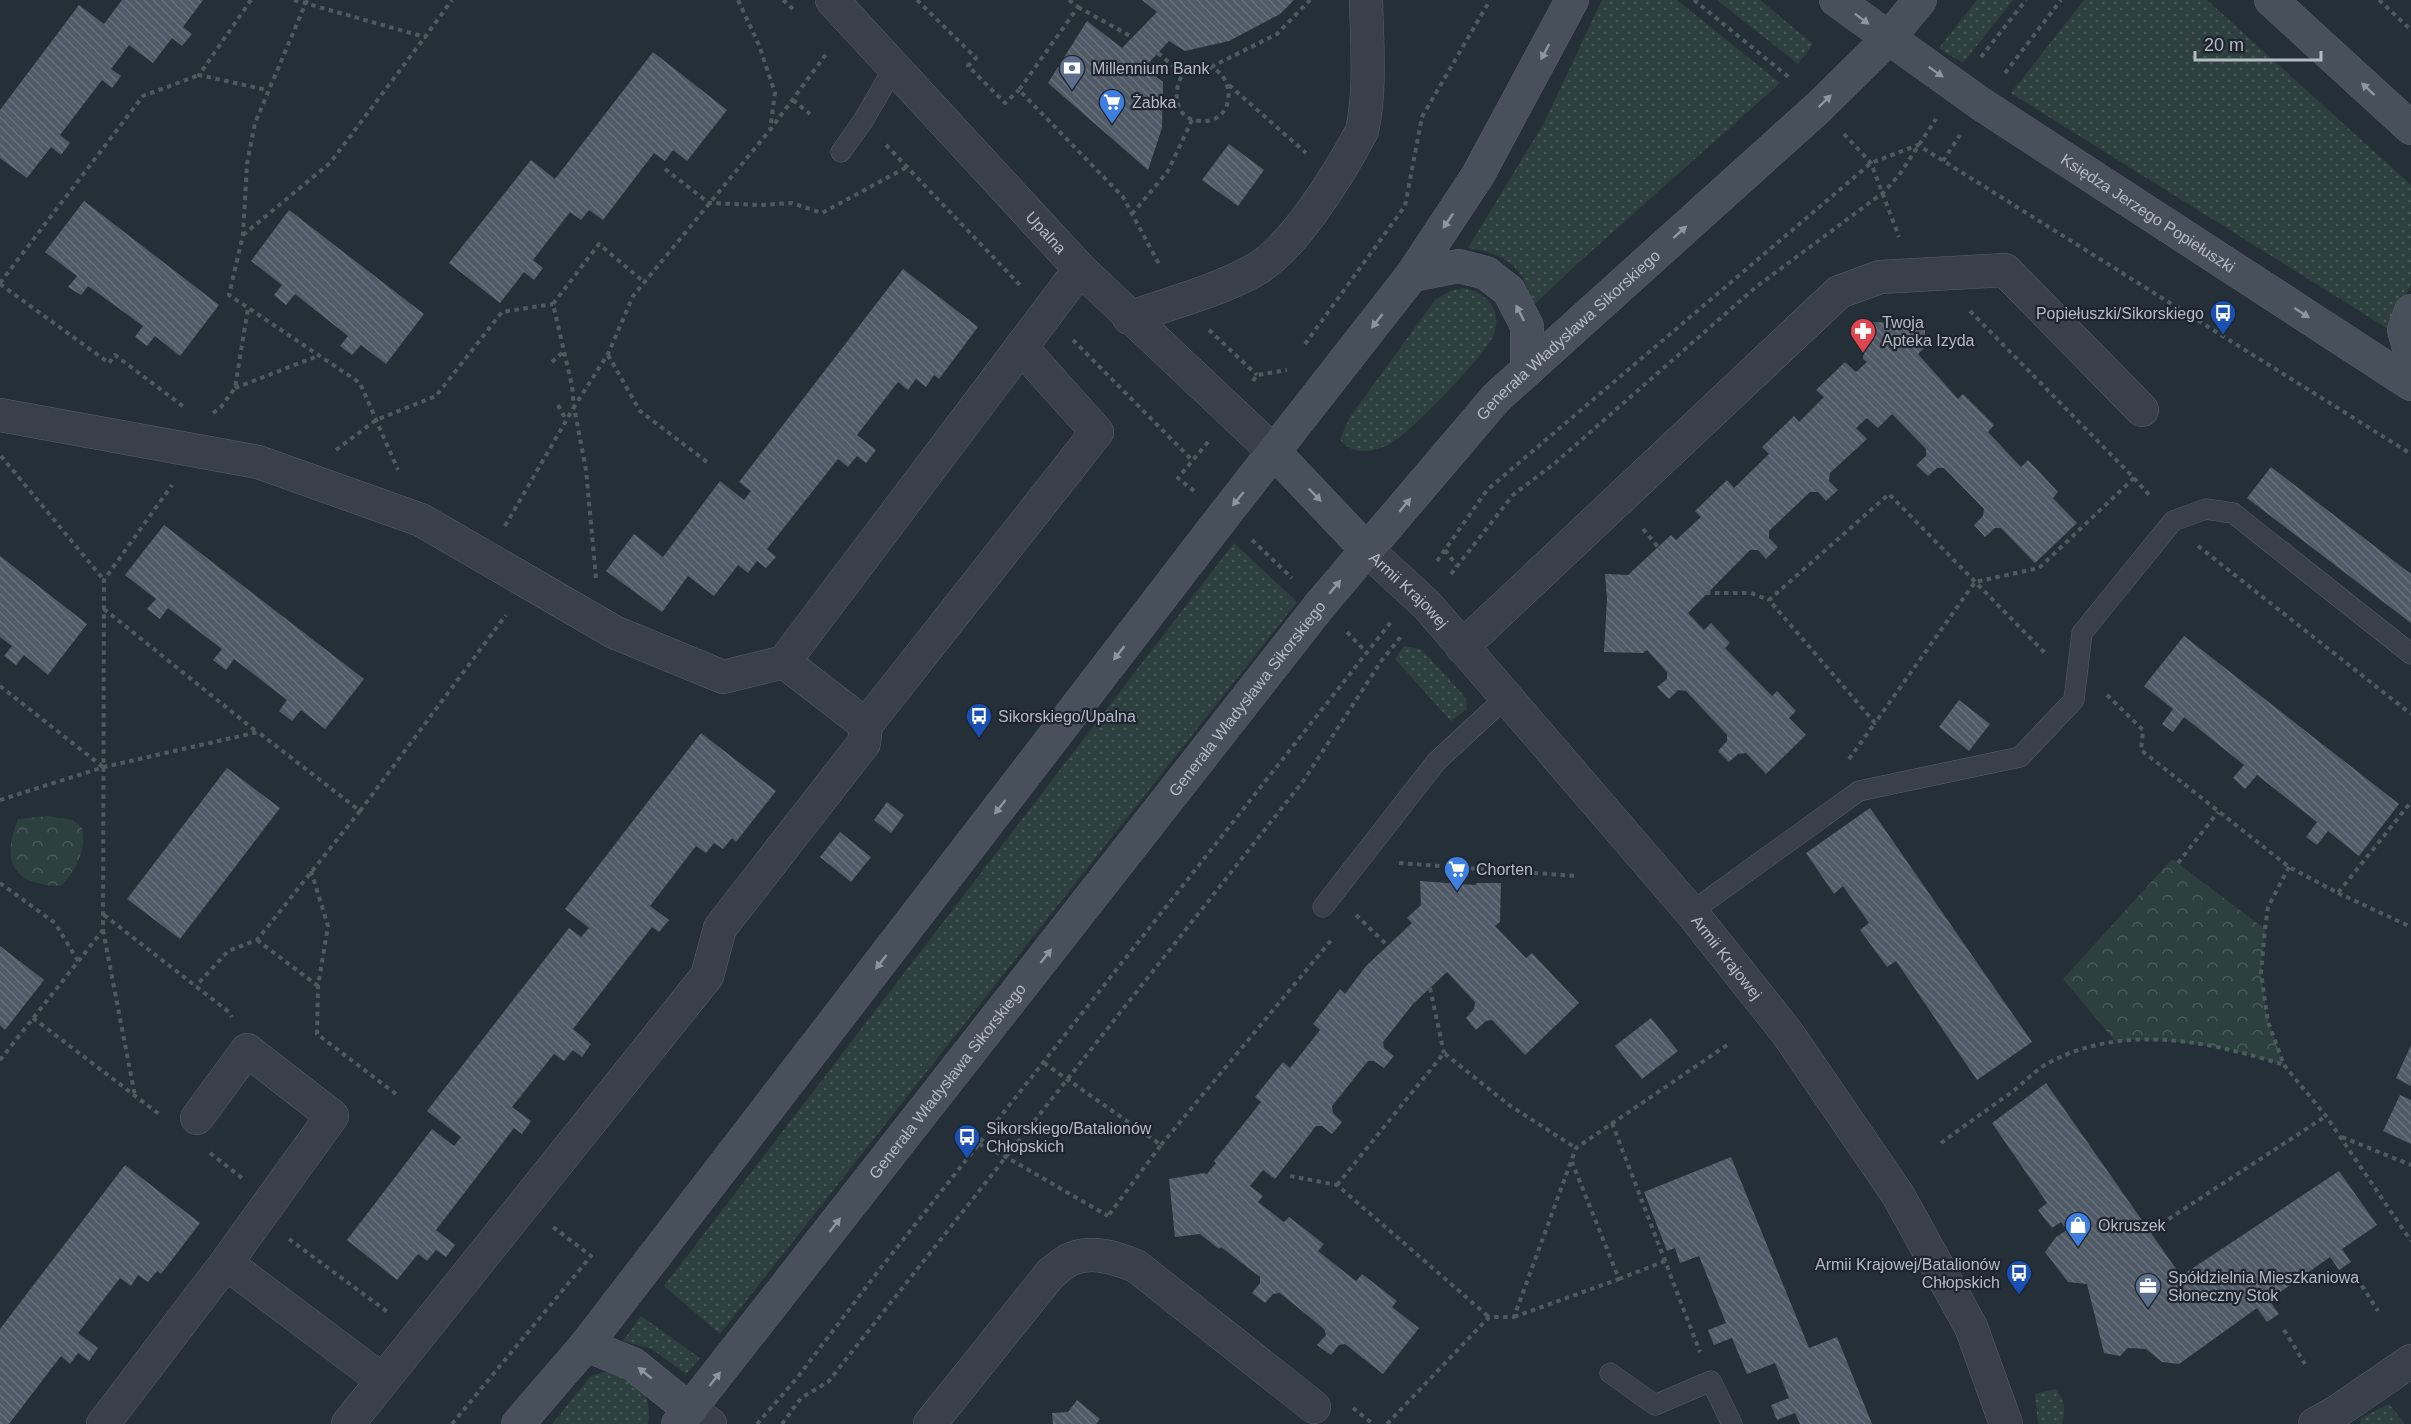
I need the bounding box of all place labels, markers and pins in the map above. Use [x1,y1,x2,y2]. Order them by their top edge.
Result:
bank icon: Millennium Bank [1057,53,1087,91]
place label: Millennium Bank [1092,60,1210,77]
supermarket icon: Żabka [1097,87,1127,125]
place label: Żabka [1132,93,1177,111]
bus stop icon: Popiełuszki/Sikorskiego [2208,298,2238,336]
place label: Popiełuszki/Sikorskiego [2036,305,2204,322]
place label: Twoja Apteka Izyda [1882,314,1975,349]
pharmacy icon: Twoja Apteka Izyda [1848,316,1878,354]
bus stop icon: Sikorskiego/Upalna [964,701,994,739]
place label: Sikorskiego/Upalna [998,708,1136,725]
supermarket icon: Chorten [1442,854,1472,892]
place label: Chorten [1476,861,1533,878]
place label: Sikorskiego/Batalionów Chłopskich [986,1120,1152,1155]
bus stop icon: Sikorskiego/Batalionów Chłopskich [952,1122,982,1160]
shop icon: Okruszek [2063,1210,2093,1248]
place label: Okruszek [2098,1217,2167,1234]
place label: Armii Krajowej/Batalionów Chłopskich [1815,1256,2000,1291]
bus stop icon: Armii Krajowej/Batalionów Chłopskich [2004,1258,2034,1296]
place label: Spółdzielnia Mieszkaniowa Słoneczny Stok [2168,1269,2359,1304]
office icon: Spółdzielnia Mieszkaniowa Słoneczny Stok [2133,1271,2163,1309]

